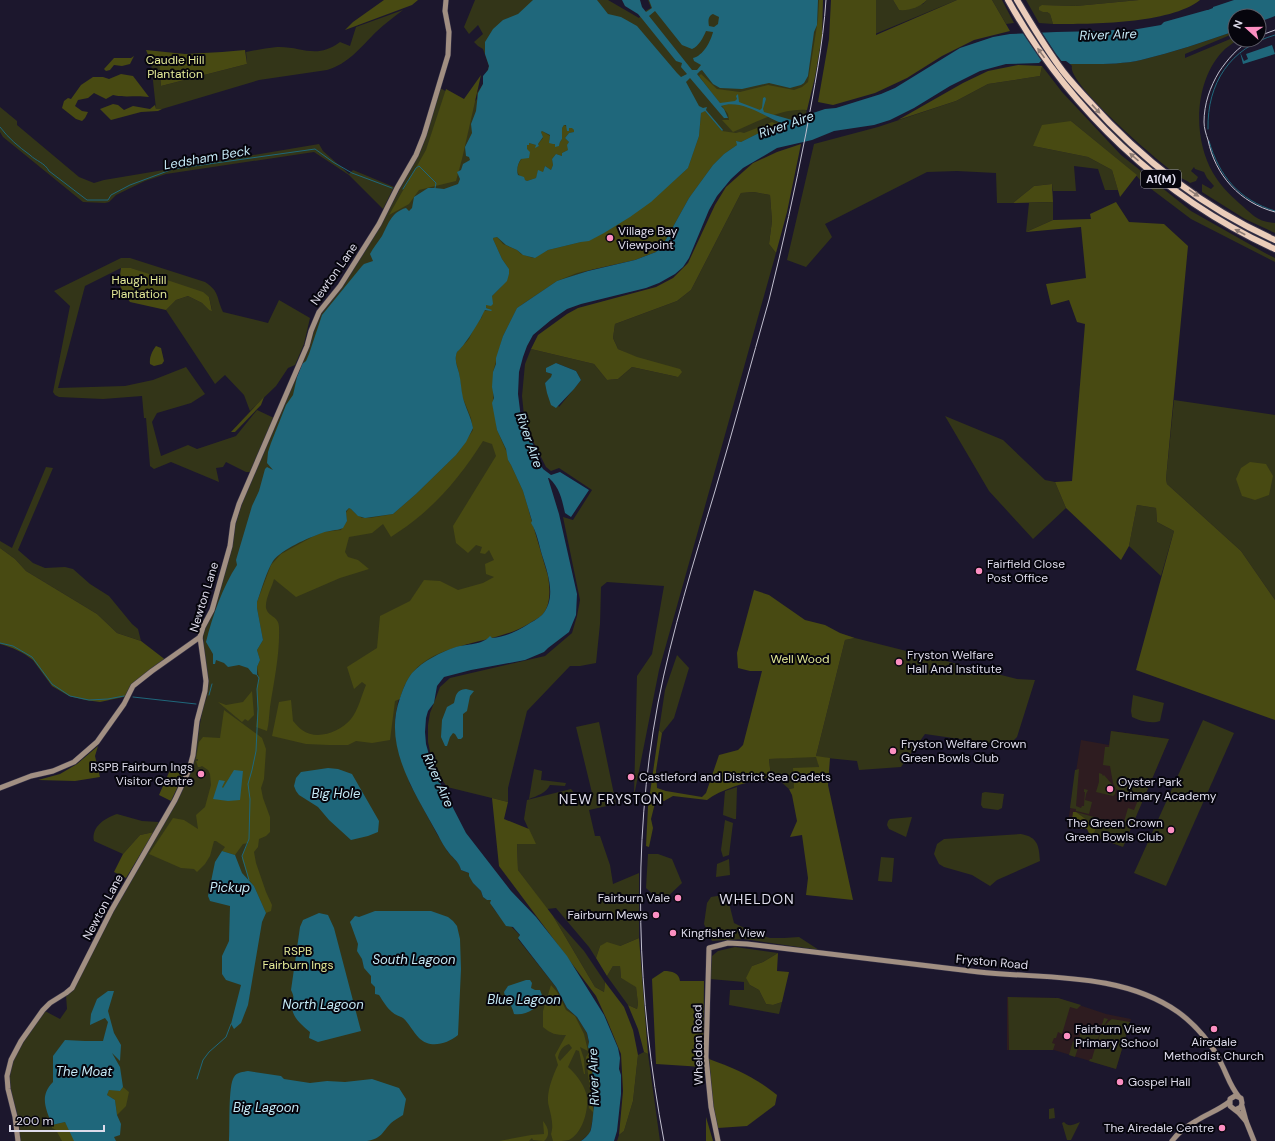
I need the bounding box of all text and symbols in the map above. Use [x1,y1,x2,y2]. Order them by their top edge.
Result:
north arrow [1227,8,1267,48]
text: N [1230,18,1246,31]
water label: River Aire [1079,25,1137,44]
one-way arrow [1037,48,1045,59]
park label: Caudle Hill Plantation [146,52,204,82]
one-way arrow [1091,104,1100,113]
water label: River Aire [756,107,816,142]
water label: Ledsham Beck [162,141,252,173]
one-way arrow [1129,153,1139,162]
road number: A1(M) [1141,170,1181,188]
one-way arrow [1189,189,1199,197]
place label: Village Bay Viewpoint [618,223,678,253]
one-way arrow [1234,228,1246,235]
marker: Village Bay Viewpoint [605,233,615,243]
street label: Newton Lane [307,240,361,308]
park label: Haugh Hill Plantation [111,272,167,302]
water label: River Aire [512,410,547,470]
place label: Fairfield Close Post Office [987,556,1065,586]
street label: Newton Lane [186,560,222,634]
marker: Fairfield Close Post Office [974,566,984,576]
place label: Fryston Welfare Hall And Institute [907,647,1002,677]
park label: Well Wood [770,651,830,667]
marker: Fryston Welfare Hall And Institute [894,657,904,667]
place label: Fryston Welfare Crown Green Bowls Club [901,736,1027,766]
marker: Fryston Welfare Crown Green Bowls Club [888,746,898,756]
water label: River Aire [419,751,458,810]
place label: RSPB Fairburn Ings Visitor Centre [90,759,193,789]
marker: RSPB Fairburn Ings Visitor Centre [196,769,206,779]
place label: Castleford and District Sea Cadets [639,769,831,785]
marker: Castleford and District Sea Cadets [626,772,636,782]
place label: Oyster Park Primary Academy [1118,774,1217,804]
marker: Oyster Park Primary Academy [1105,784,1115,794]
water label: Big Hole [312,785,360,802]
district label: NEW FRYSTON [559,790,663,808]
place label: The Green Crown Green Bowls Club [1065,815,1163,845]
marker: The Green Crown Green Bowls Club [1166,825,1176,835]
street label: Newton Lane [79,871,127,943]
water label: Pickup [210,879,250,896]
place label: Fairburn Vale [598,890,670,906]
district label: WHELDON [719,890,795,908]
marker: Fairburn Vale [673,893,683,903]
place label: Fairburn Mews [567,907,648,923]
marker: Fairburn Mews [651,910,661,920]
place label: Kingfisher View [681,925,765,941]
marker: Kingfisher View [668,928,678,938]
park label: RSPB Fairburn Ings [262,943,334,973]
water label: South Lagoon [373,951,455,968]
street label: Fryston Road [955,951,1029,973]
water label: Blue Lagoon [487,991,561,1008]
water label: North Lagoon [282,996,364,1013]
street label: Wheldon Road [689,1005,707,1085]
place label: Fairburn View Primary School [1075,1021,1158,1051]
marker: Airedale Methodist Church [1209,1024,1219,1034]
marker: Fairburn View Primary School [1062,1031,1072,1041]
place label: Airedale Methodist Church [1164,1034,1264,1064]
water label: River Aire [584,1048,603,1106]
water label: The Moat [56,1063,113,1080]
place label: Gospel Hall [1128,1074,1191,1090]
marker: Gospel Hall [1115,1077,1125,1087]
water label: Big Lagoon [233,1099,299,1116]
scale bar [10,1107,104,1133]
text: 200 m [16,1113,53,1129]
place label: The Airedale Centre [1104,1120,1214,1136]
marker: The Airedale Centre [1217,1123,1227,1133]

